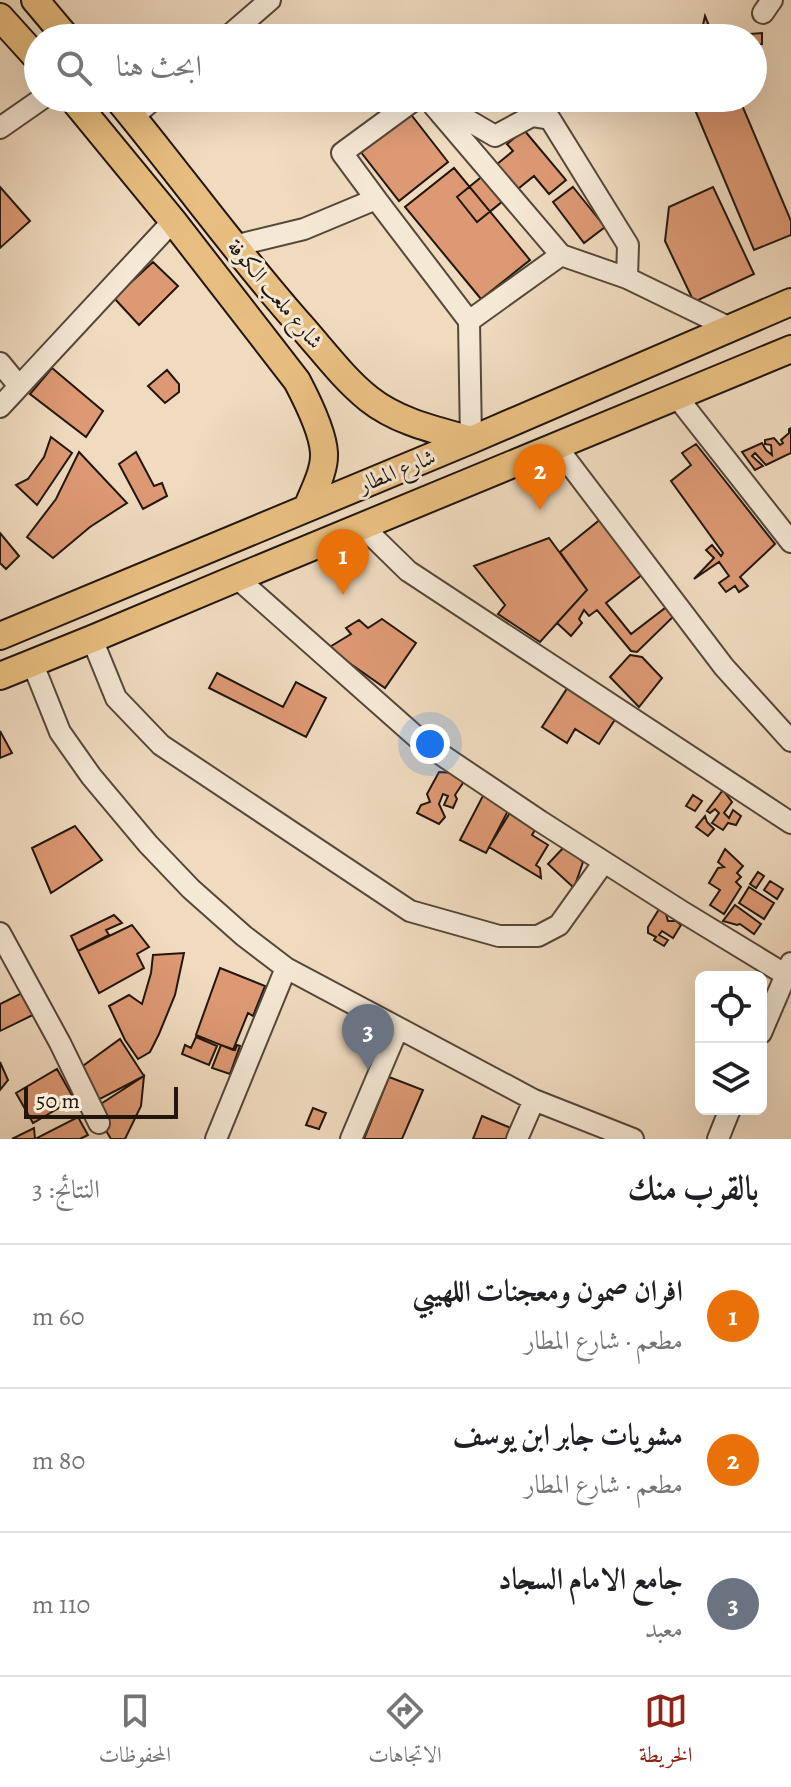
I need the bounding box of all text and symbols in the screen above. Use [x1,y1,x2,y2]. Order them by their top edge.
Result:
search box [24,24,767,112]
icon: search [52,46,96,90]
text: ابحث هنا [116,46,202,86]
street label: شارع ملعب الكوفة [218,233,330,357]
street label: شارع المطار [352,442,441,504]
pin: 2 [514,444,566,510]
pin: 1 [317,529,369,595]
your location [410,724,450,764]
map controls [695,971,767,1115]
button: locate [695,971,767,1043]
pin: 3 [342,1004,394,1070]
button: layers [695,1043,767,1115]
scale bar [24,1083,178,1119]
text: 50 m [36,1086,80,1116]
text: بالقرب منك [627,1164,759,1211]
text: النتائج: 3 [32,1172,100,1207]
text: افران صمون ومعجنات اللهيبي [412,1271,683,1311]
text: 60 m [32,1299,85,1334]
text: 1 [728,1299,738,1334]
text: مطعم · شارع المطار [524,1323,683,1358]
text: مشويات جابر ابن يوسف [452,1415,683,1455]
text: 80 m [32,1443,85,1478]
text: 2 [727,1443,739,1478]
text: مطعم · شارع المطار [524,1467,683,1502]
text: جامع الامام السجاد [498,1559,683,1599]
text: 110 m [32,1587,90,1622]
text: 3 [727,1587,739,1622]
text: معبد [645,1611,683,1646]
tab: المحفوظات [99,1689,171,1776]
tab: الاتجاهات [368,1689,442,1776]
tab: الخريطة [639,1689,692,1776]

